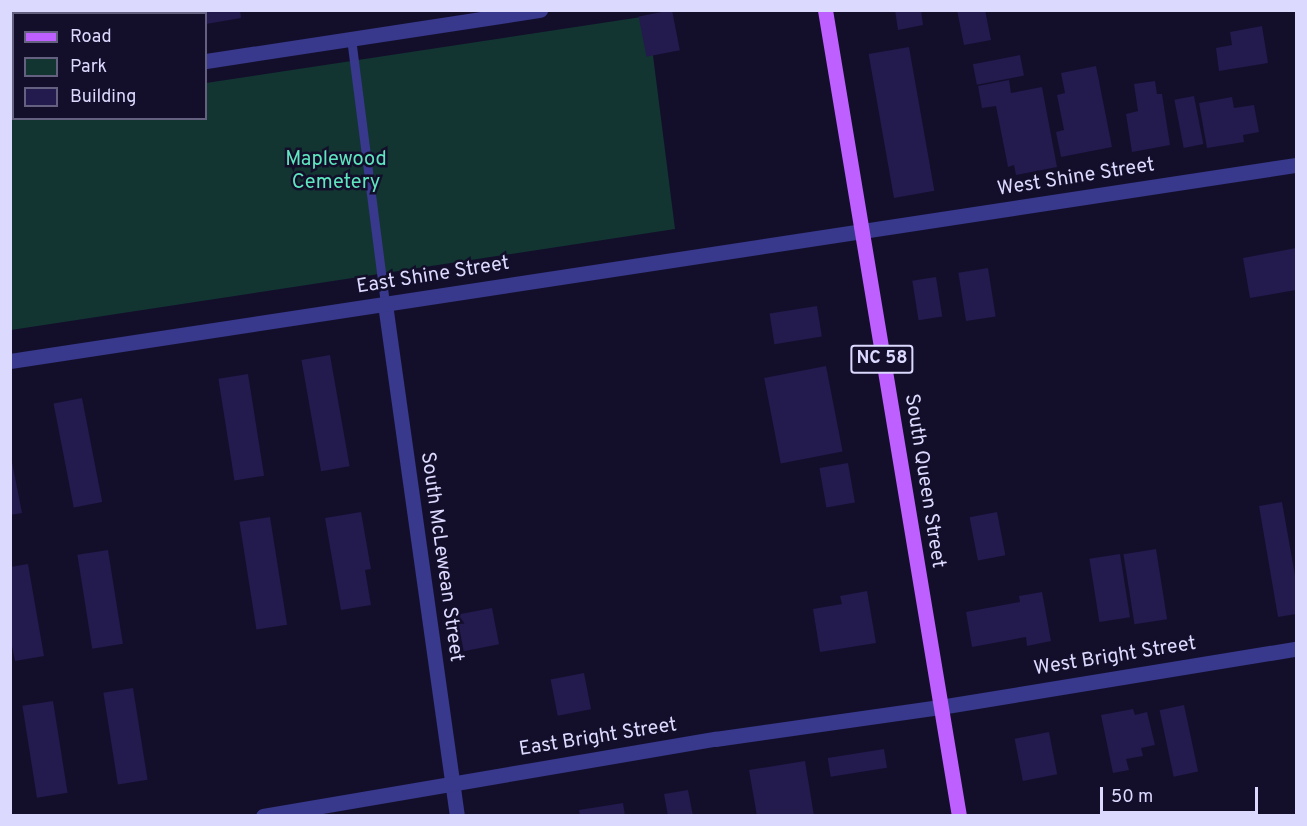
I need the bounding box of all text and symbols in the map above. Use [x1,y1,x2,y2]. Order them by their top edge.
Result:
legend [12,12,207,120]
text: Road [70,26,112,49]
text: Park [70,56,107,79]
text: Building [70,86,136,109]
park label: Maplewood Cemetery [285,148,387,195]
street label: West Shine Street [996,154,1156,202]
street label: East Shine Street [355,252,511,300]
road number: NC 58 [849,344,915,374]
street label: South Queen Street [898,392,950,570]
street label: South McLewean Street [414,451,468,663]
street label: West Bright Street [1032,632,1198,682]
street label: East Bright Street [517,714,679,762]
scale bar [1103,775,1260,813]
text: 50 m [1111,786,1153,809]

